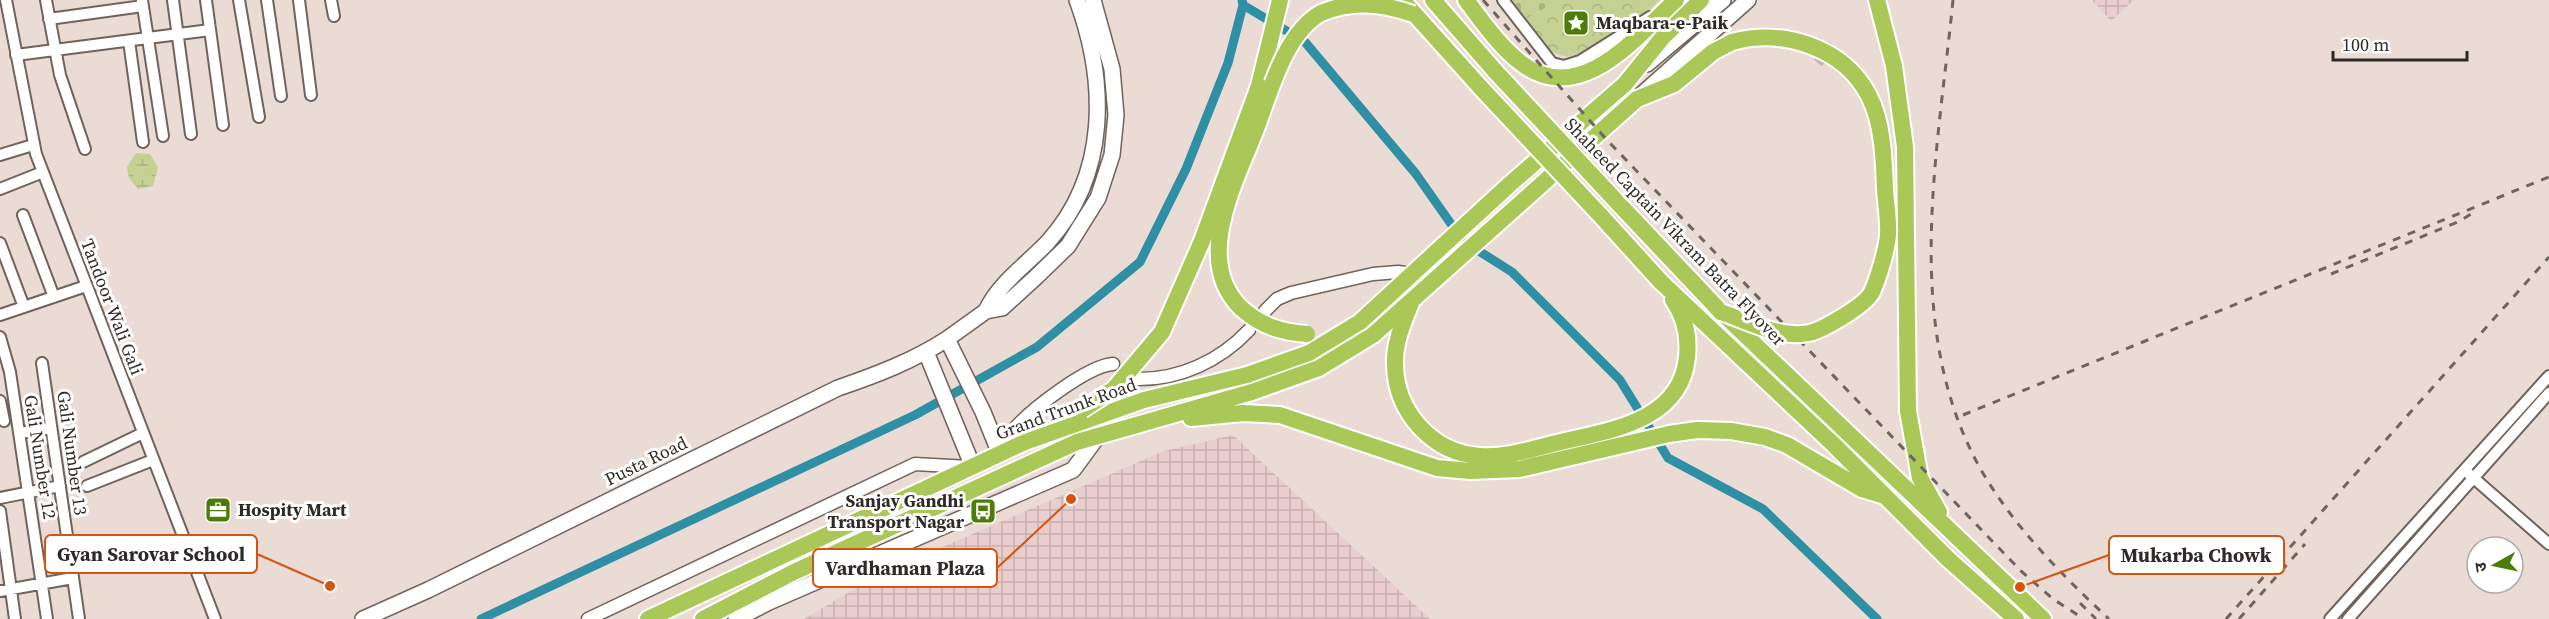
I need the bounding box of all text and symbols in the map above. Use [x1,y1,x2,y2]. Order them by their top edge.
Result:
place icon: Maqbara-e-Paik [1561,8,1591,38]
place label: Maqbara-e-Paik [1596,10,1729,35]
scale bar [2333,24,2466,62]
text: 100 m [2342,32,2389,57]
street label: Shaheed Captain Vikram Batra Flyover [1559,112,1792,352]
street label: Tandoor Wali Gali [75,235,150,378]
street label: Grand Trunk Road [992,371,1140,446]
street label: Gali Number 13 [51,389,94,517]
street label: Gali Number 12 [18,393,63,521]
street label: Pusta Road [600,430,691,491]
place label: Sanjay Gandhi Transport Nagar [827,488,965,534]
office icon: Hospity Mart [203,495,233,525]
bus stop icon: Sanjay Gandhi Transport Nagar [968,496,998,526]
place label: Hospity Mart [238,497,347,522]
callout: Gyan Sarovar School [45,535,257,573]
north arrow [2465,535,2525,595]
callout: Mukarba Chowk [2109,536,2284,574]
text: Gyan Sarovar School [57,540,245,568]
text: Mukarba Chowk [2121,541,2271,569]
callout: Vardhaman Plaza [813,549,997,587]
text: Vardhaman Plaza [825,554,985,582]
text: उ [2468,560,2492,574]

